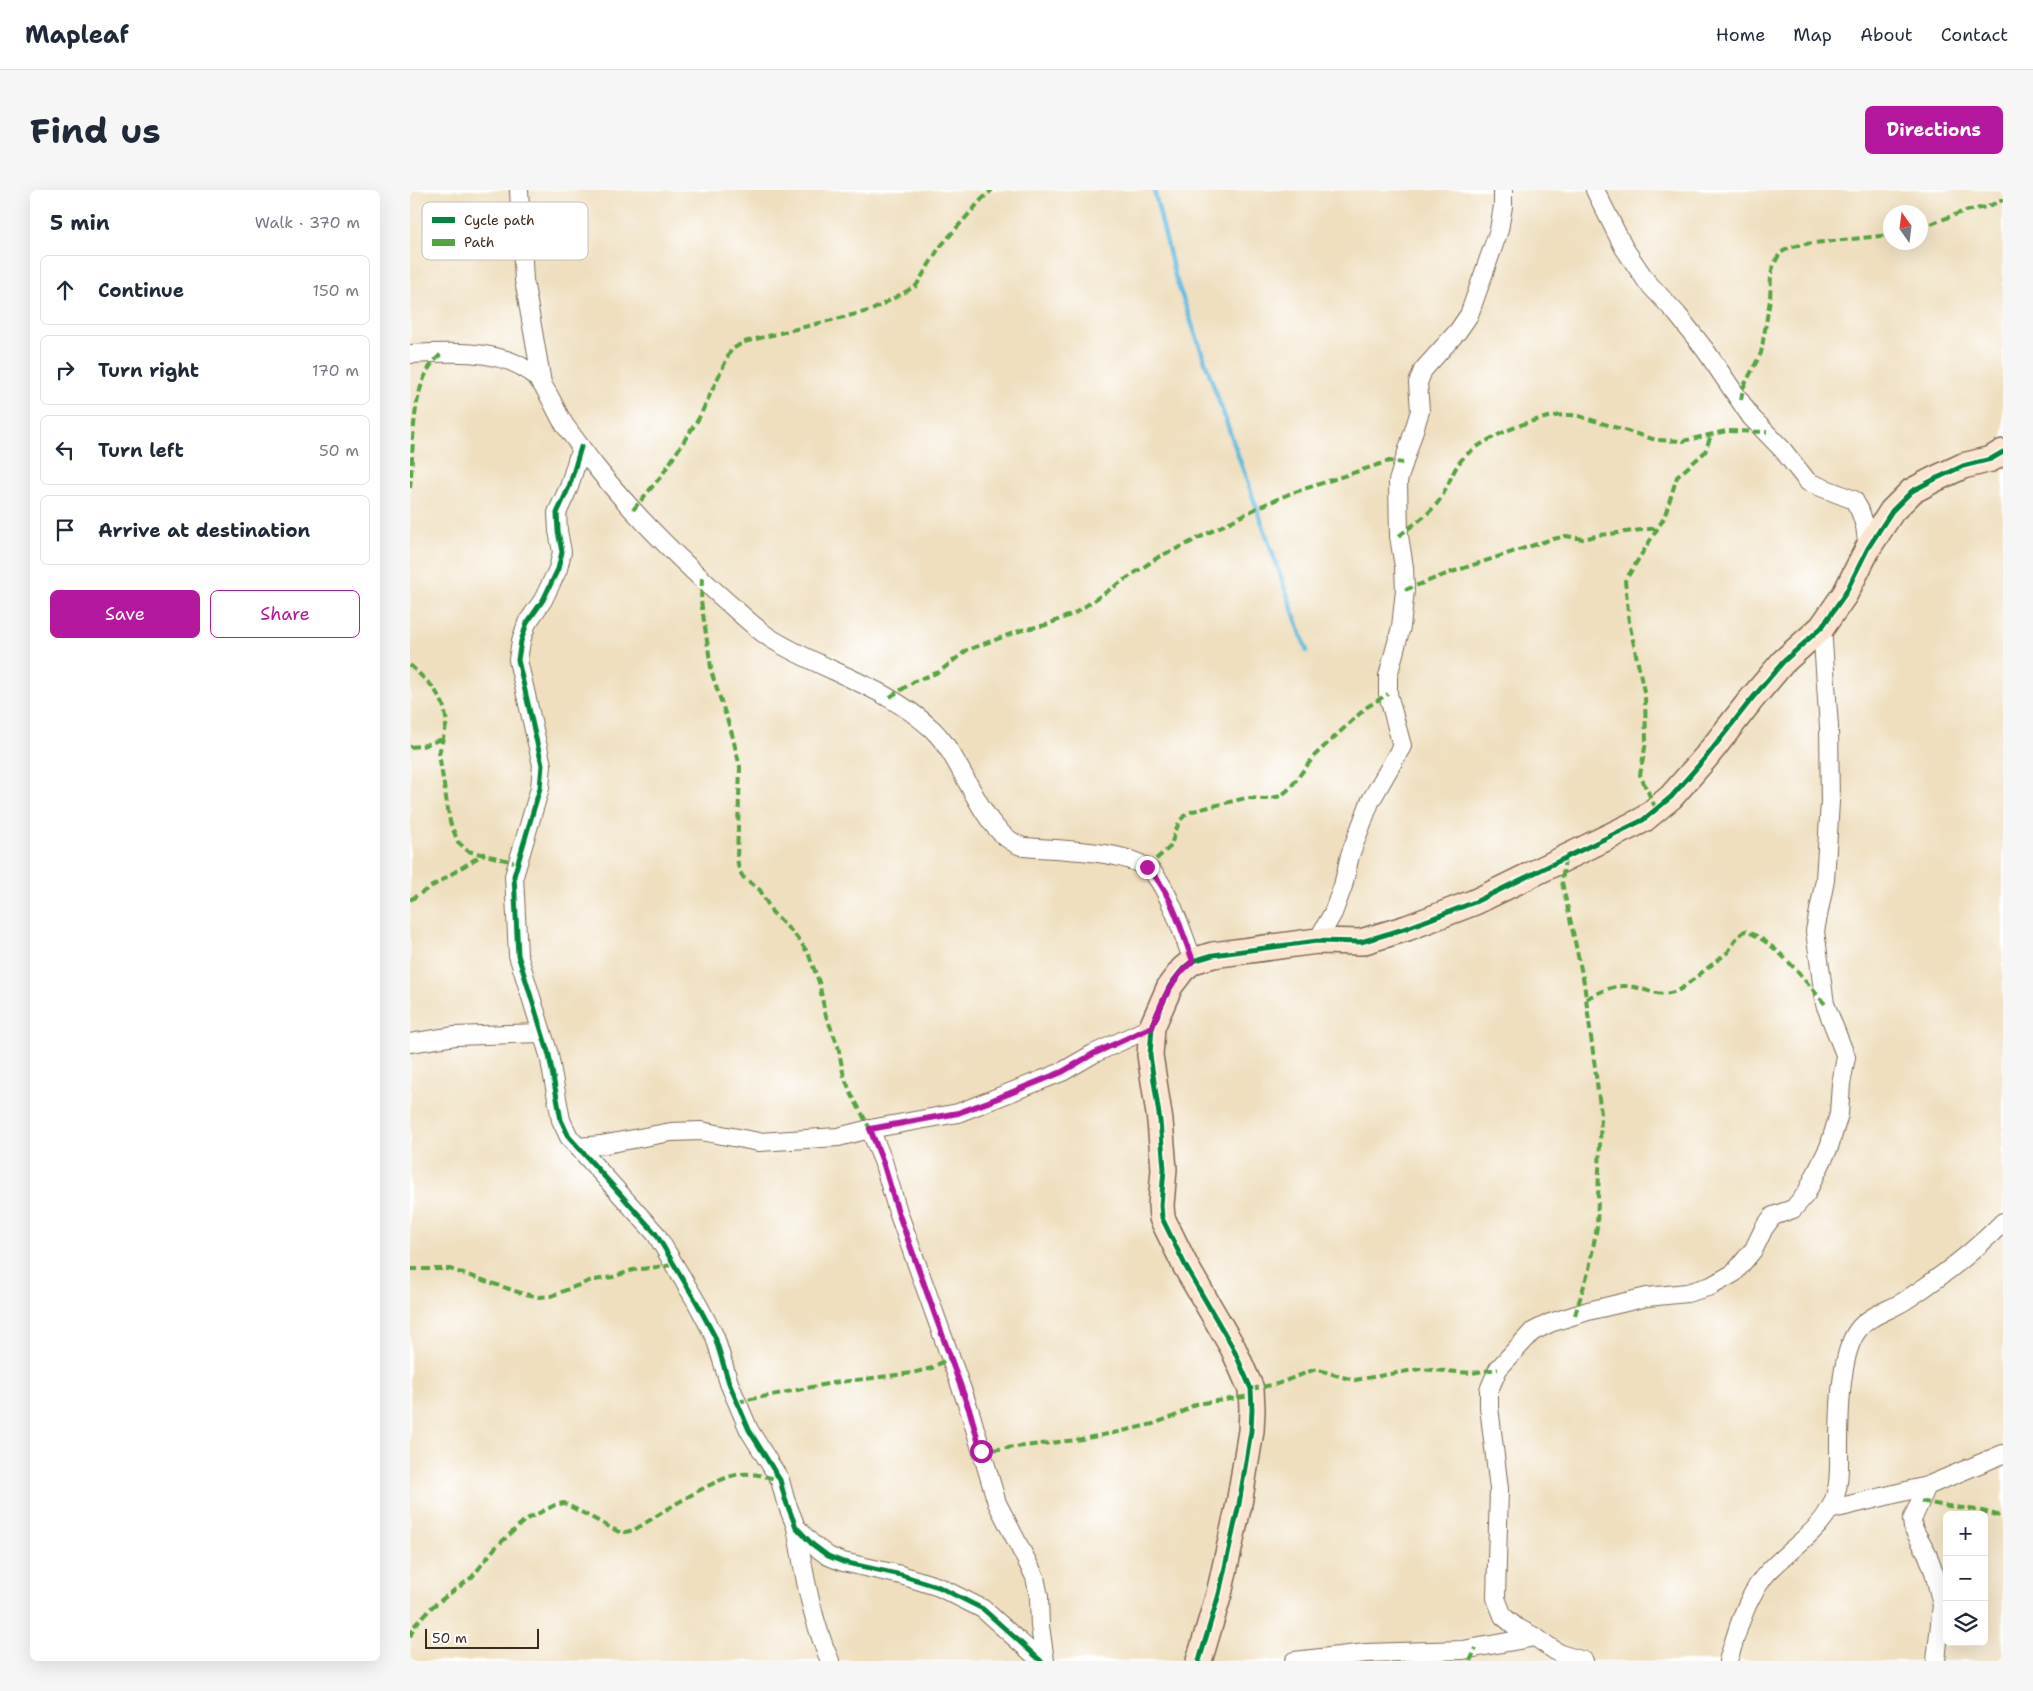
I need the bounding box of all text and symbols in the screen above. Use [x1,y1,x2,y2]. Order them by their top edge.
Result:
text: Mapleaf [25,19,129,51]
text: Home [1716,23,1765,47]
text: Map [1793,23,1832,47]
text: About [1860,23,1913,47]
text: Contact [1941,23,2008,47]
button: Directions [1865,106,2003,154]
text: Find us [30,107,161,154]
legend [422,202,588,260]
north arrow [1883,205,1928,250]
text: 5 min [50,209,110,237]
text: Cycle path [464,211,535,229]
text: Walk · 370 m [255,212,360,233]
text: Path [464,233,495,251]
icon: ahead [51,276,79,304]
text: Continue [98,278,184,303]
text: 150 m [312,280,359,301]
icon: right [51,356,79,384]
text: Turn right [98,358,199,383]
text: 170 m [312,360,359,381]
icon: left [51,436,79,464]
text: Turn left [98,438,184,463]
text: 50 m [319,440,359,461]
icon: arrive [51,516,79,544]
text: Arrive at destination [98,518,310,543]
button: Save [50,590,200,638]
button: Share [210,590,360,638]
route end [1136,856,1159,879]
route start [970,1440,993,1463]
map controls [1943,1511,1988,1646]
button: + [1943,1511,1988,1556]
button: − [1943,1556,1988,1601]
button: layers [1943,1601,1988,1646]
scale bar [425,1626,539,1649]
text: 50 m [432,1629,467,1647]

